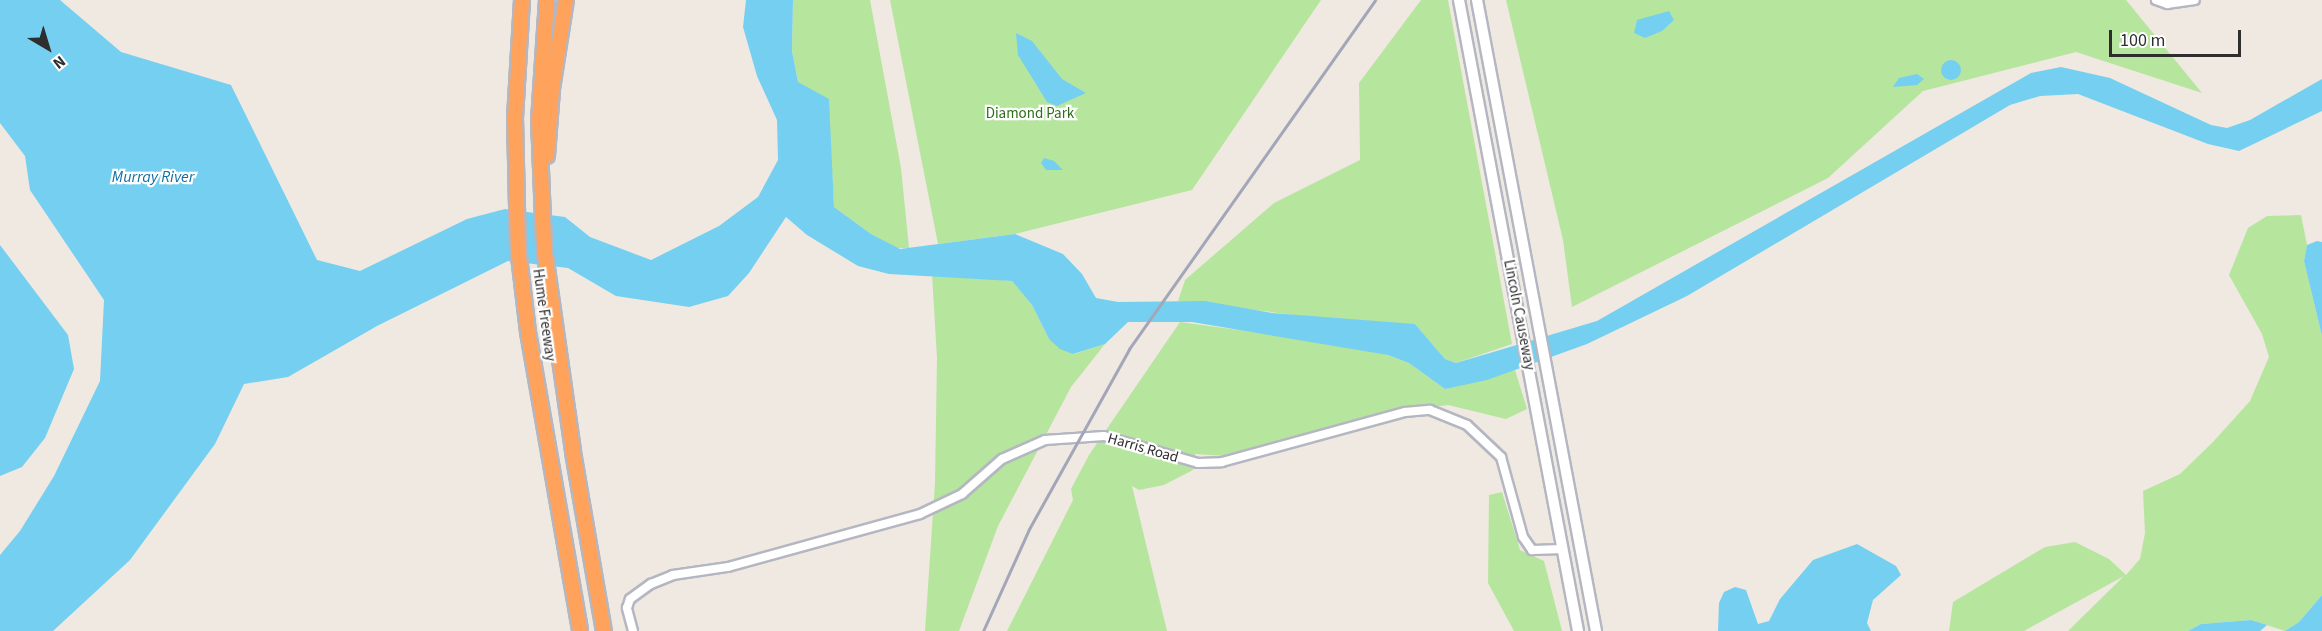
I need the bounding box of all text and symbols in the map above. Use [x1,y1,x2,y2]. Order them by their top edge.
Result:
north arrow [18,18,78,78]
scale bar [2112,18,2244,56]
text: 100 m [2120,28,2165,53]
text: N [48,50,70,74]
park label: Diamond Park [986,105,1074,123]
water label: Murray River [112,167,194,187]
street label: Lincoln Causeway [1499,258,1539,372]
street label: Hume Freeway [529,268,559,362]
street label: Harris Road [1105,429,1181,467]

